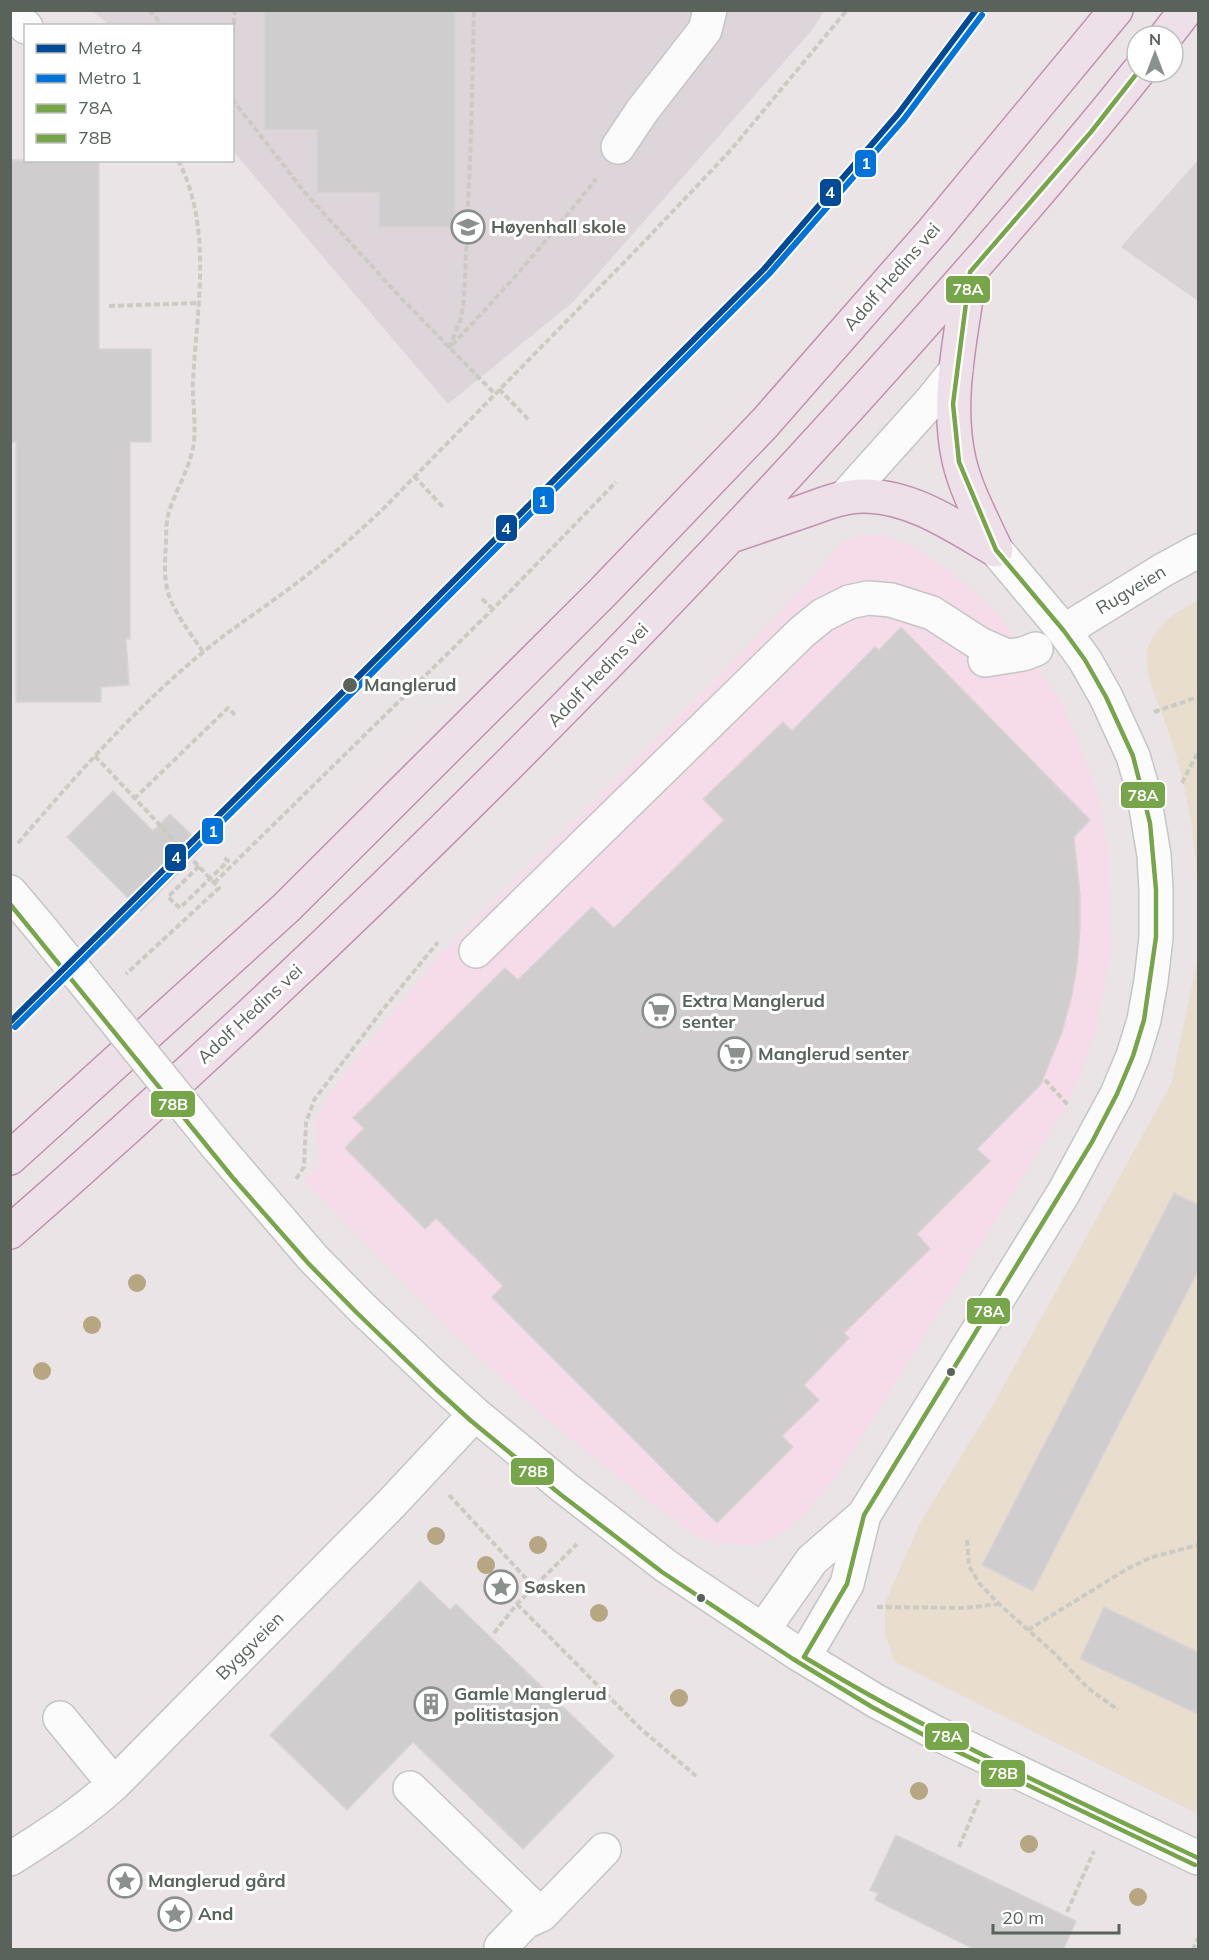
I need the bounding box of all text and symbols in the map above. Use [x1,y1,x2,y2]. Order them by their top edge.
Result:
legend [24,24,234,162]
north arrow [1125,24,1185,84]
text: N [1149,29,1161,49]
text: Metro 4 [78,36,142,59]
text: Metro 1 [78,66,142,89]
text: 78A [78,96,113,119]
text: 78B [78,126,112,149]
line badge: 1 [854,149,877,178]
text: 1 [861,153,871,173]
line badge: 4 [819,178,842,207]
text: 4 [825,182,835,202]
school or university icon: Høyenhall skole [450,209,486,245]
place label: Høyenhall skole [491,215,626,238]
street label: Adolf Hedins vei [838,218,945,335]
line badge: 78A [945,275,991,304]
text: 78A [952,279,984,299]
line badge: 1 [532,486,555,515]
text: 1 [538,491,548,511]
line badge: 4 [495,514,518,542]
text: 4 [501,518,511,538]
street label: Rugveien [1092,560,1170,619]
street label: Adolf Hedins vei [542,618,653,731]
place label: Manglerud [364,673,456,696]
marker: Manglerud [341,676,359,694]
line badge: 78A [1120,781,1166,809]
text: 78A [1127,785,1159,805]
line badge: 1 [201,817,224,845]
text: 1 [208,821,218,841]
line badge: 4 [164,843,187,872]
text: 4 [171,847,181,867]
street label: Adolf Hedins vei [192,959,307,1068]
place label: Extra Manglerud senter [682,989,825,1033]
supermarket icon: Extra Manglerud senter [641,993,677,1029]
supermarket icon: Manglerud senter [717,1036,753,1072]
place label: Manglerud senter [758,1042,910,1065]
line badge: 78B [150,1090,196,1118]
text: 78B [158,1094,188,1114]
line badge: 78A [966,1297,1011,1325]
text: 78A [973,1301,1005,1321]
unlabelled marker [945,1366,957,1378]
line badge: 78B [510,1457,555,1486]
text: 78B [518,1461,548,1481]
place icon: Søsken [483,1569,519,1605]
place label: Søsken [524,1575,586,1598]
unlabelled marker [695,1592,707,1604]
street label: Byggveien [211,1607,289,1685]
place label: Gamle Manglerud politistasjon [454,1682,607,1726]
building icon: Gamle Manglerud politistasjon [413,1686,449,1722]
line badge: 78A [924,1722,970,1751]
text: 78A [931,1726,963,1746]
line badge: 78B [980,1759,1026,1788]
text: 78B [988,1763,1018,1783]
place icon: Manglerud gård [107,1863,143,1899]
place label: Manglerud gård [148,1869,286,1892]
place icon: And [157,1896,193,1932]
scale bar [993,1897,1119,1935]
place label: And [198,1902,234,1925]
text: 20 m [1002,1906,1044,1929]

